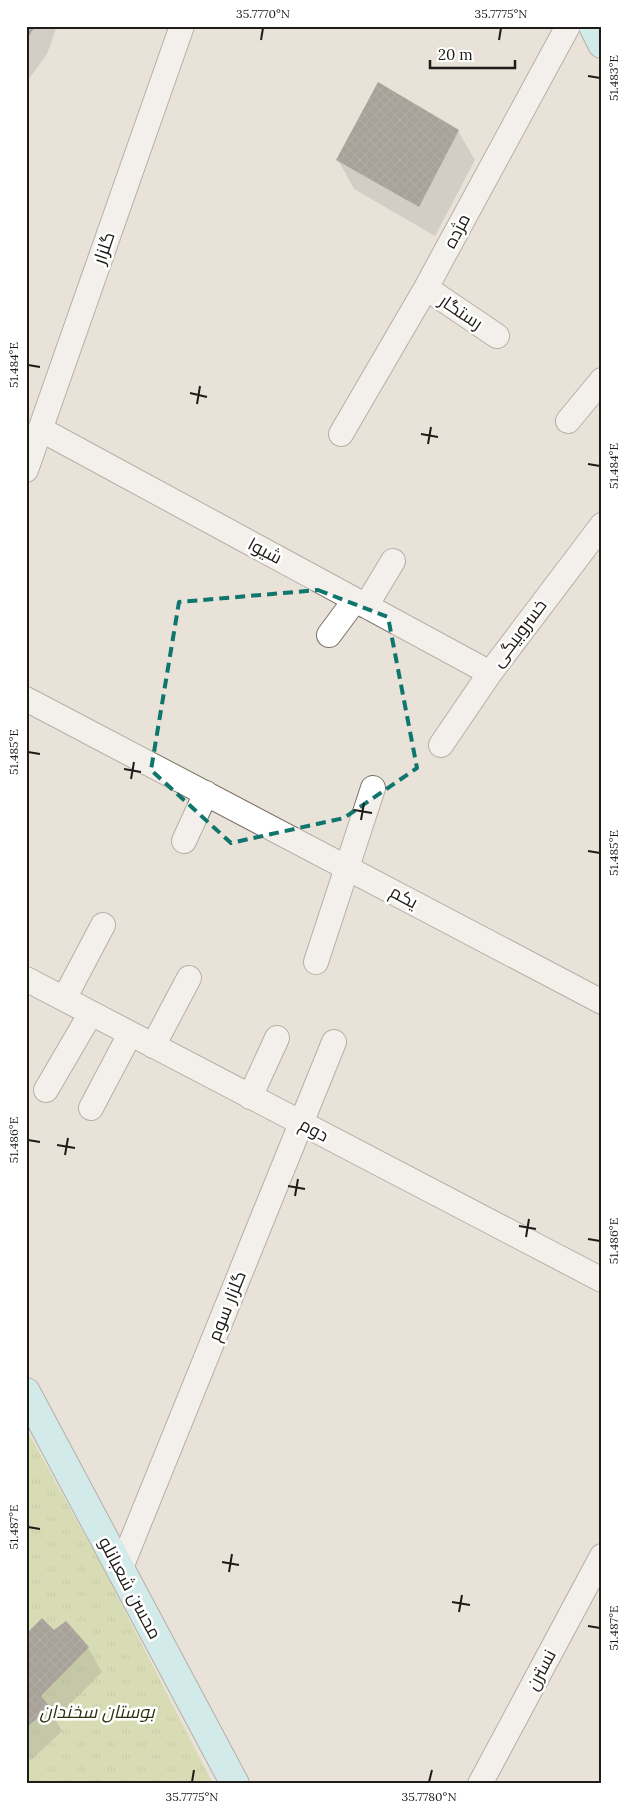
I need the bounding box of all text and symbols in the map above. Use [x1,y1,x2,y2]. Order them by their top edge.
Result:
text: 35.7770°N [236,6,290,21]
text: 35.7775°N [475,6,527,21]
scale bar [430,38,516,70]
text: 20 m [438,45,473,64]
text: 51.483°E [606,55,621,101]
street label: مژده [438,209,475,252]
street label: گلزار [87,229,120,268]
street label: رستگار [434,288,487,334]
text: 51.484°E [6,342,21,388]
text: 51.484°E [606,443,621,489]
street label: شیوا [244,532,286,569]
street label: خسروبیگی [486,594,552,671]
text: 51.485°E [6,729,21,775]
text: 51.485°E [606,830,621,876]
street label: یکم [386,880,422,914]
street label: دوم [295,1112,333,1148]
text: 51.486°E [6,1117,21,1163]
text: 51.486°E [606,1218,621,1264]
street label: گلزار سوم [202,1267,252,1345]
text: 51.487°E [6,1505,21,1549]
street label: محسن شعبانلو [94,1533,167,1643]
text: 51.487°E [606,1606,621,1650]
street label: نسترن [520,1645,561,1694]
park label: بوستان سخندان [40,1700,156,1723]
text: 35.7775°N [166,1789,218,1804]
text: 35.7780°N [401,1789,457,1804]

